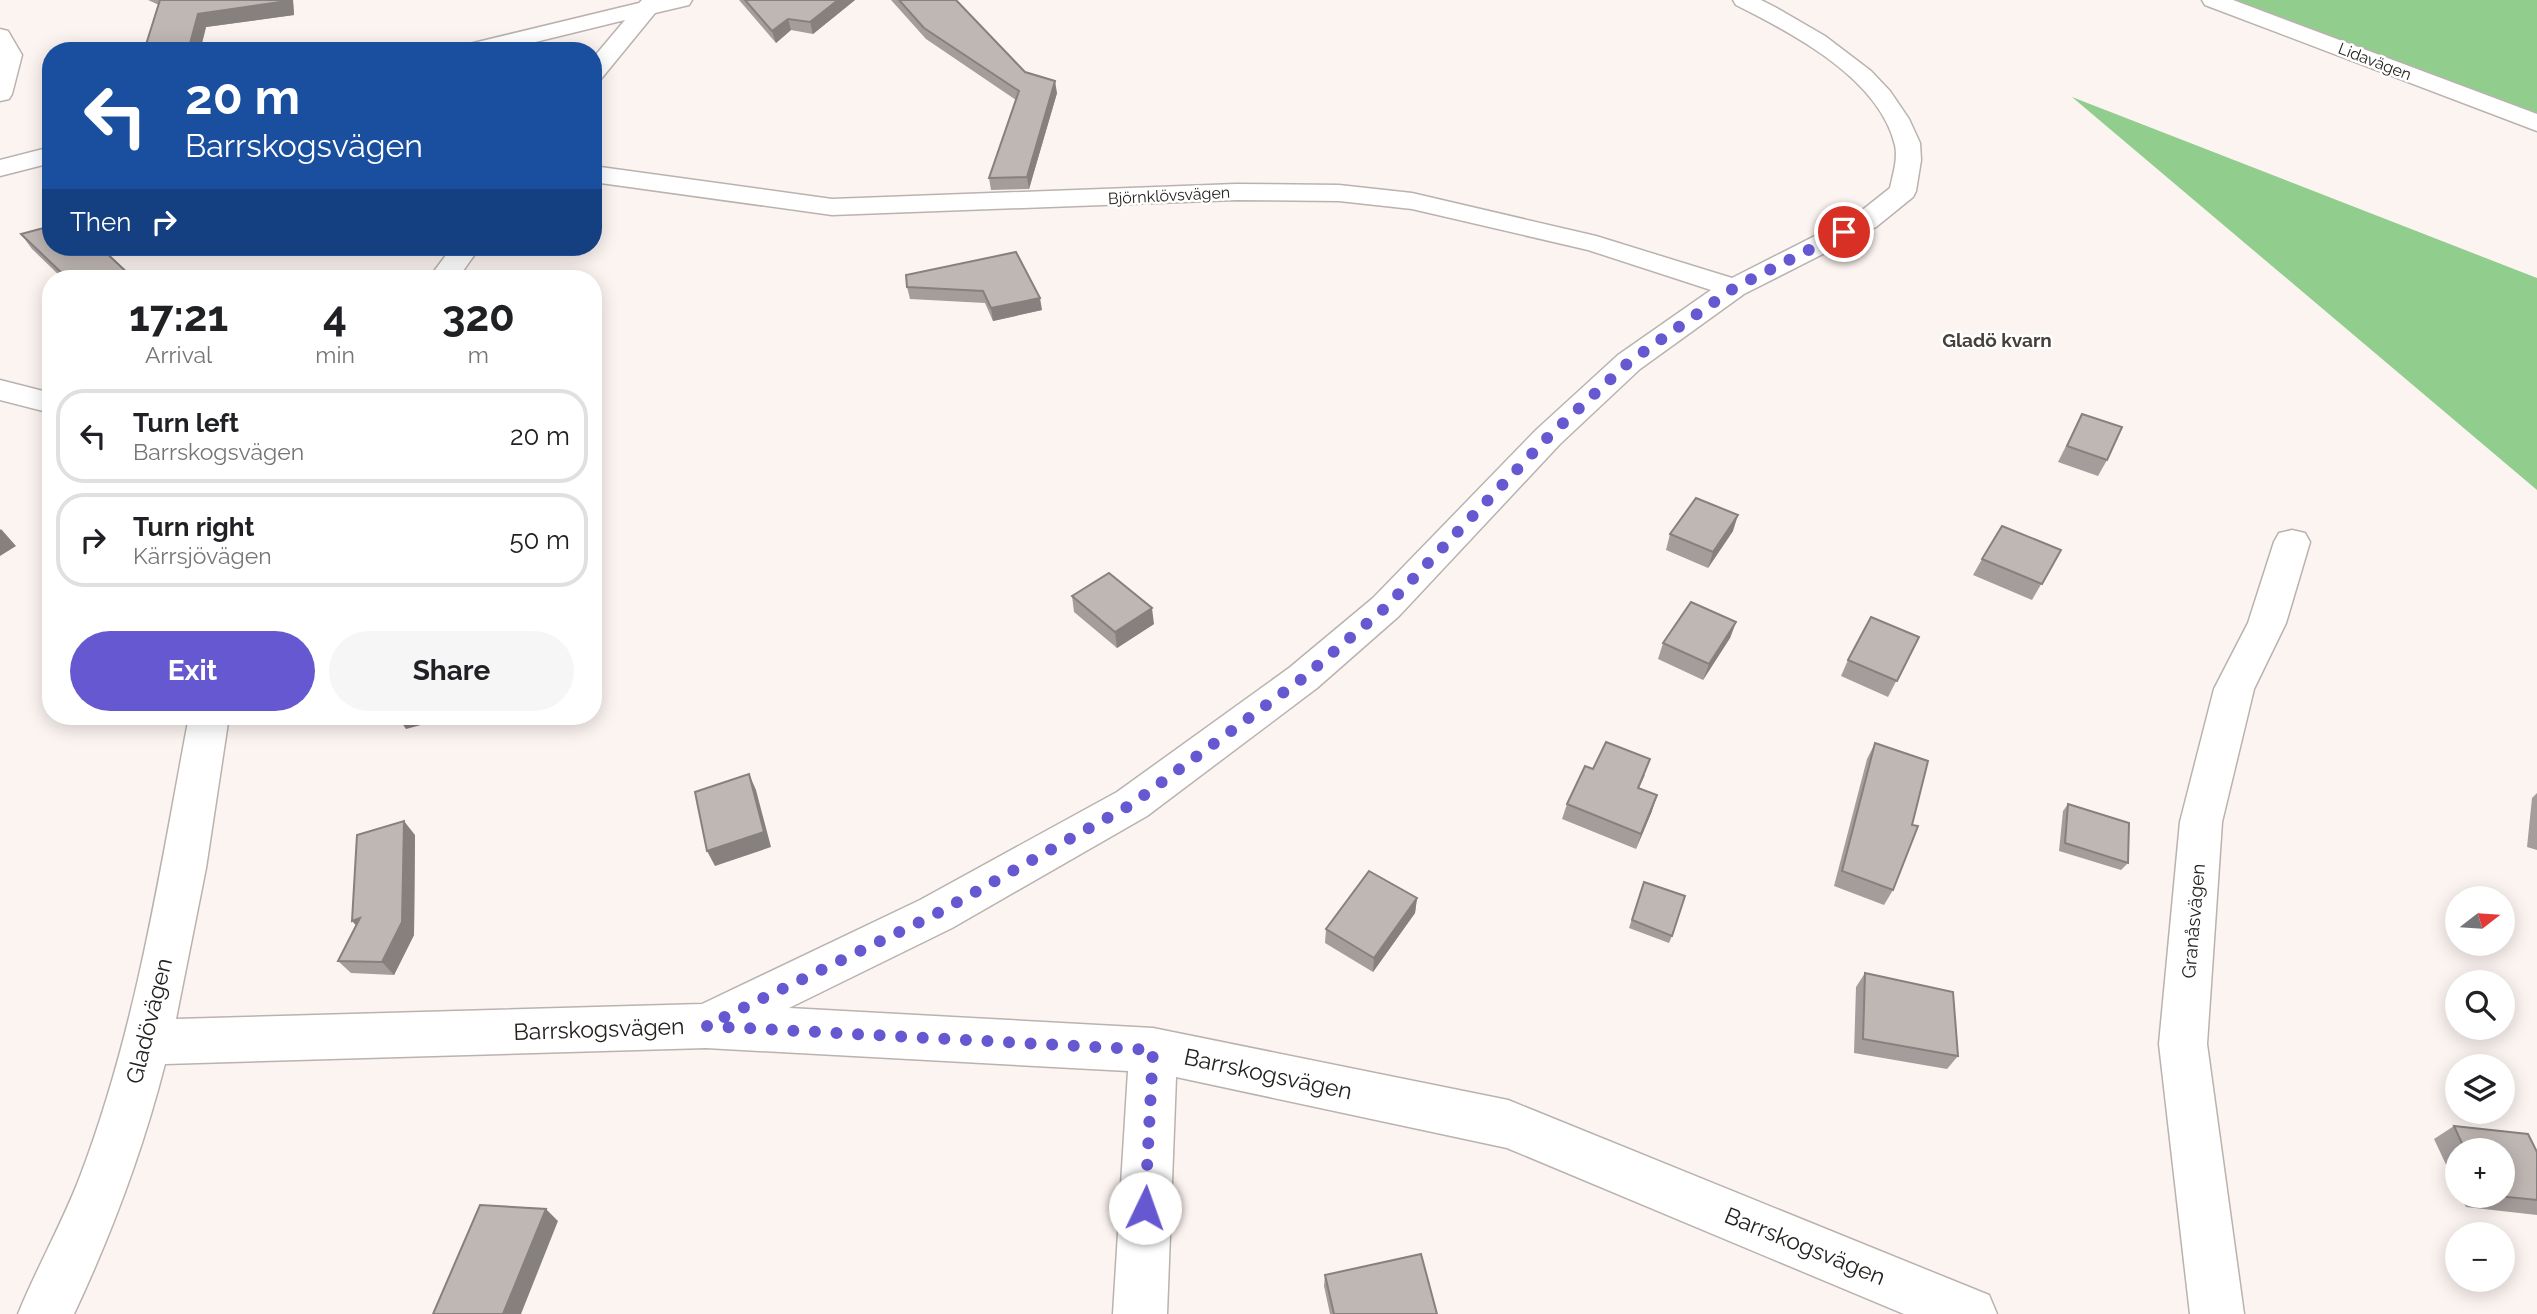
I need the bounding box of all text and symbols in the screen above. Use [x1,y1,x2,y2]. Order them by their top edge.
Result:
street label: Lidavägen [2336,39,2414,84]
text: 20 m [185,68,300,125]
icon: left [70,70,161,161]
text: Barrskogsvägen [185,127,423,164]
street label: Björnklövsvägen [1107,183,1231,208]
pin [1814,202,1874,262]
icon: right [145,203,183,241]
text: Then [70,207,131,237]
icon: arrive [1825,213,1863,251]
text: 17:21 [129,292,228,341]
text: 4 [323,292,347,341]
text: 320 [442,292,515,341]
district label: Gladö kvarn [1942,329,2052,351]
text: Arrival [145,341,212,368]
text: min [315,341,355,368]
text: m [468,341,489,368]
text: Turn left [133,408,239,438]
icon: left [74,417,112,455]
text: 20 m [510,421,570,451]
text: Barrskogsvägen [133,438,304,465]
text: Turn right [133,512,254,542]
icon: right [74,521,112,559]
text: 50 m [509,525,570,555]
text: Kärrsjövägen [133,542,272,569]
button: Exit [70,631,315,711]
button: Share [329,631,574,711]
street label: Granåsvägen [2177,863,2209,979]
north arrow [2445,886,2515,956]
map controls [2445,886,2515,1292]
street label: Gladövägen [120,955,177,1086]
button: search [2445,970,2515,1040]
street label: Barrskogsvägen [513,1012,685,1045]
street label: Barrskogsvägen [1182,1043,1355,1104]
button: layers [2445,1054,2515,1124]
button: + [2445,1138,2515,1208]
position arrow [1108,1171,1182,1245]
street label: Barrskogsvägen [1721,1201,1890,1290]
button: − [2445,1222,2515,1292]

